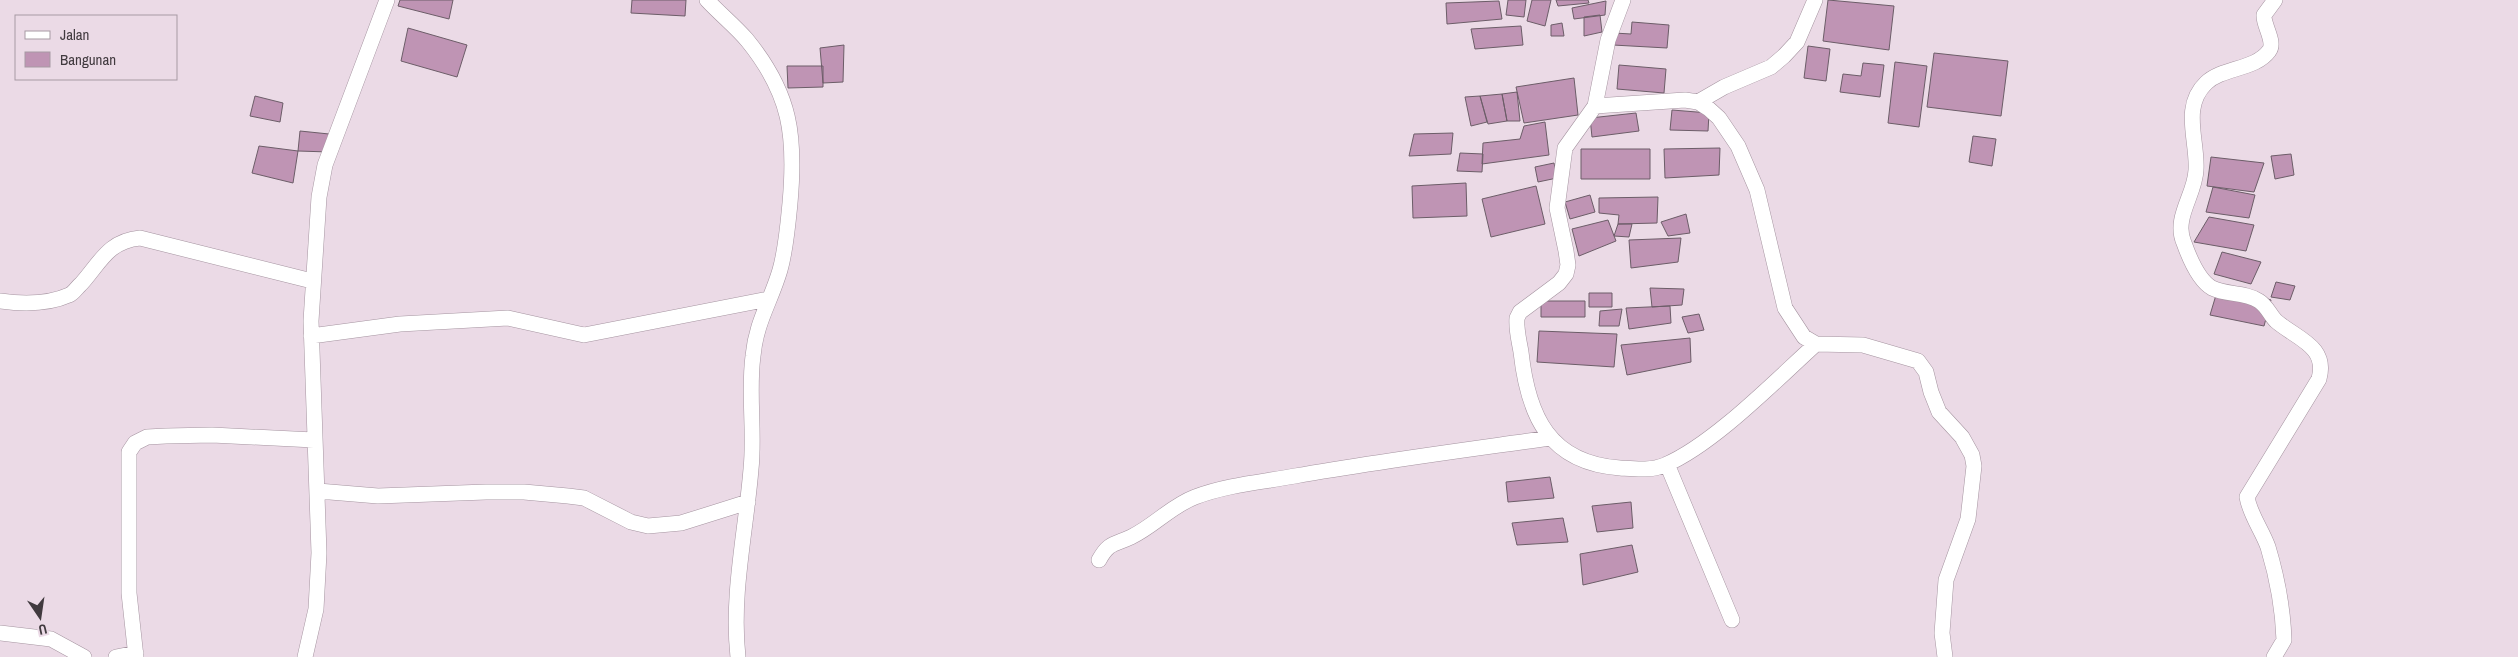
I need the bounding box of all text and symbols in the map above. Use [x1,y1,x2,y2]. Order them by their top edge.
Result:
legend [15,15,178,80]
text: Jalan [60,24,89,45]
text: Bangunan [60,49,116,70]
north arrow [15,592,65,642]
text: U [37,620,49,639]

